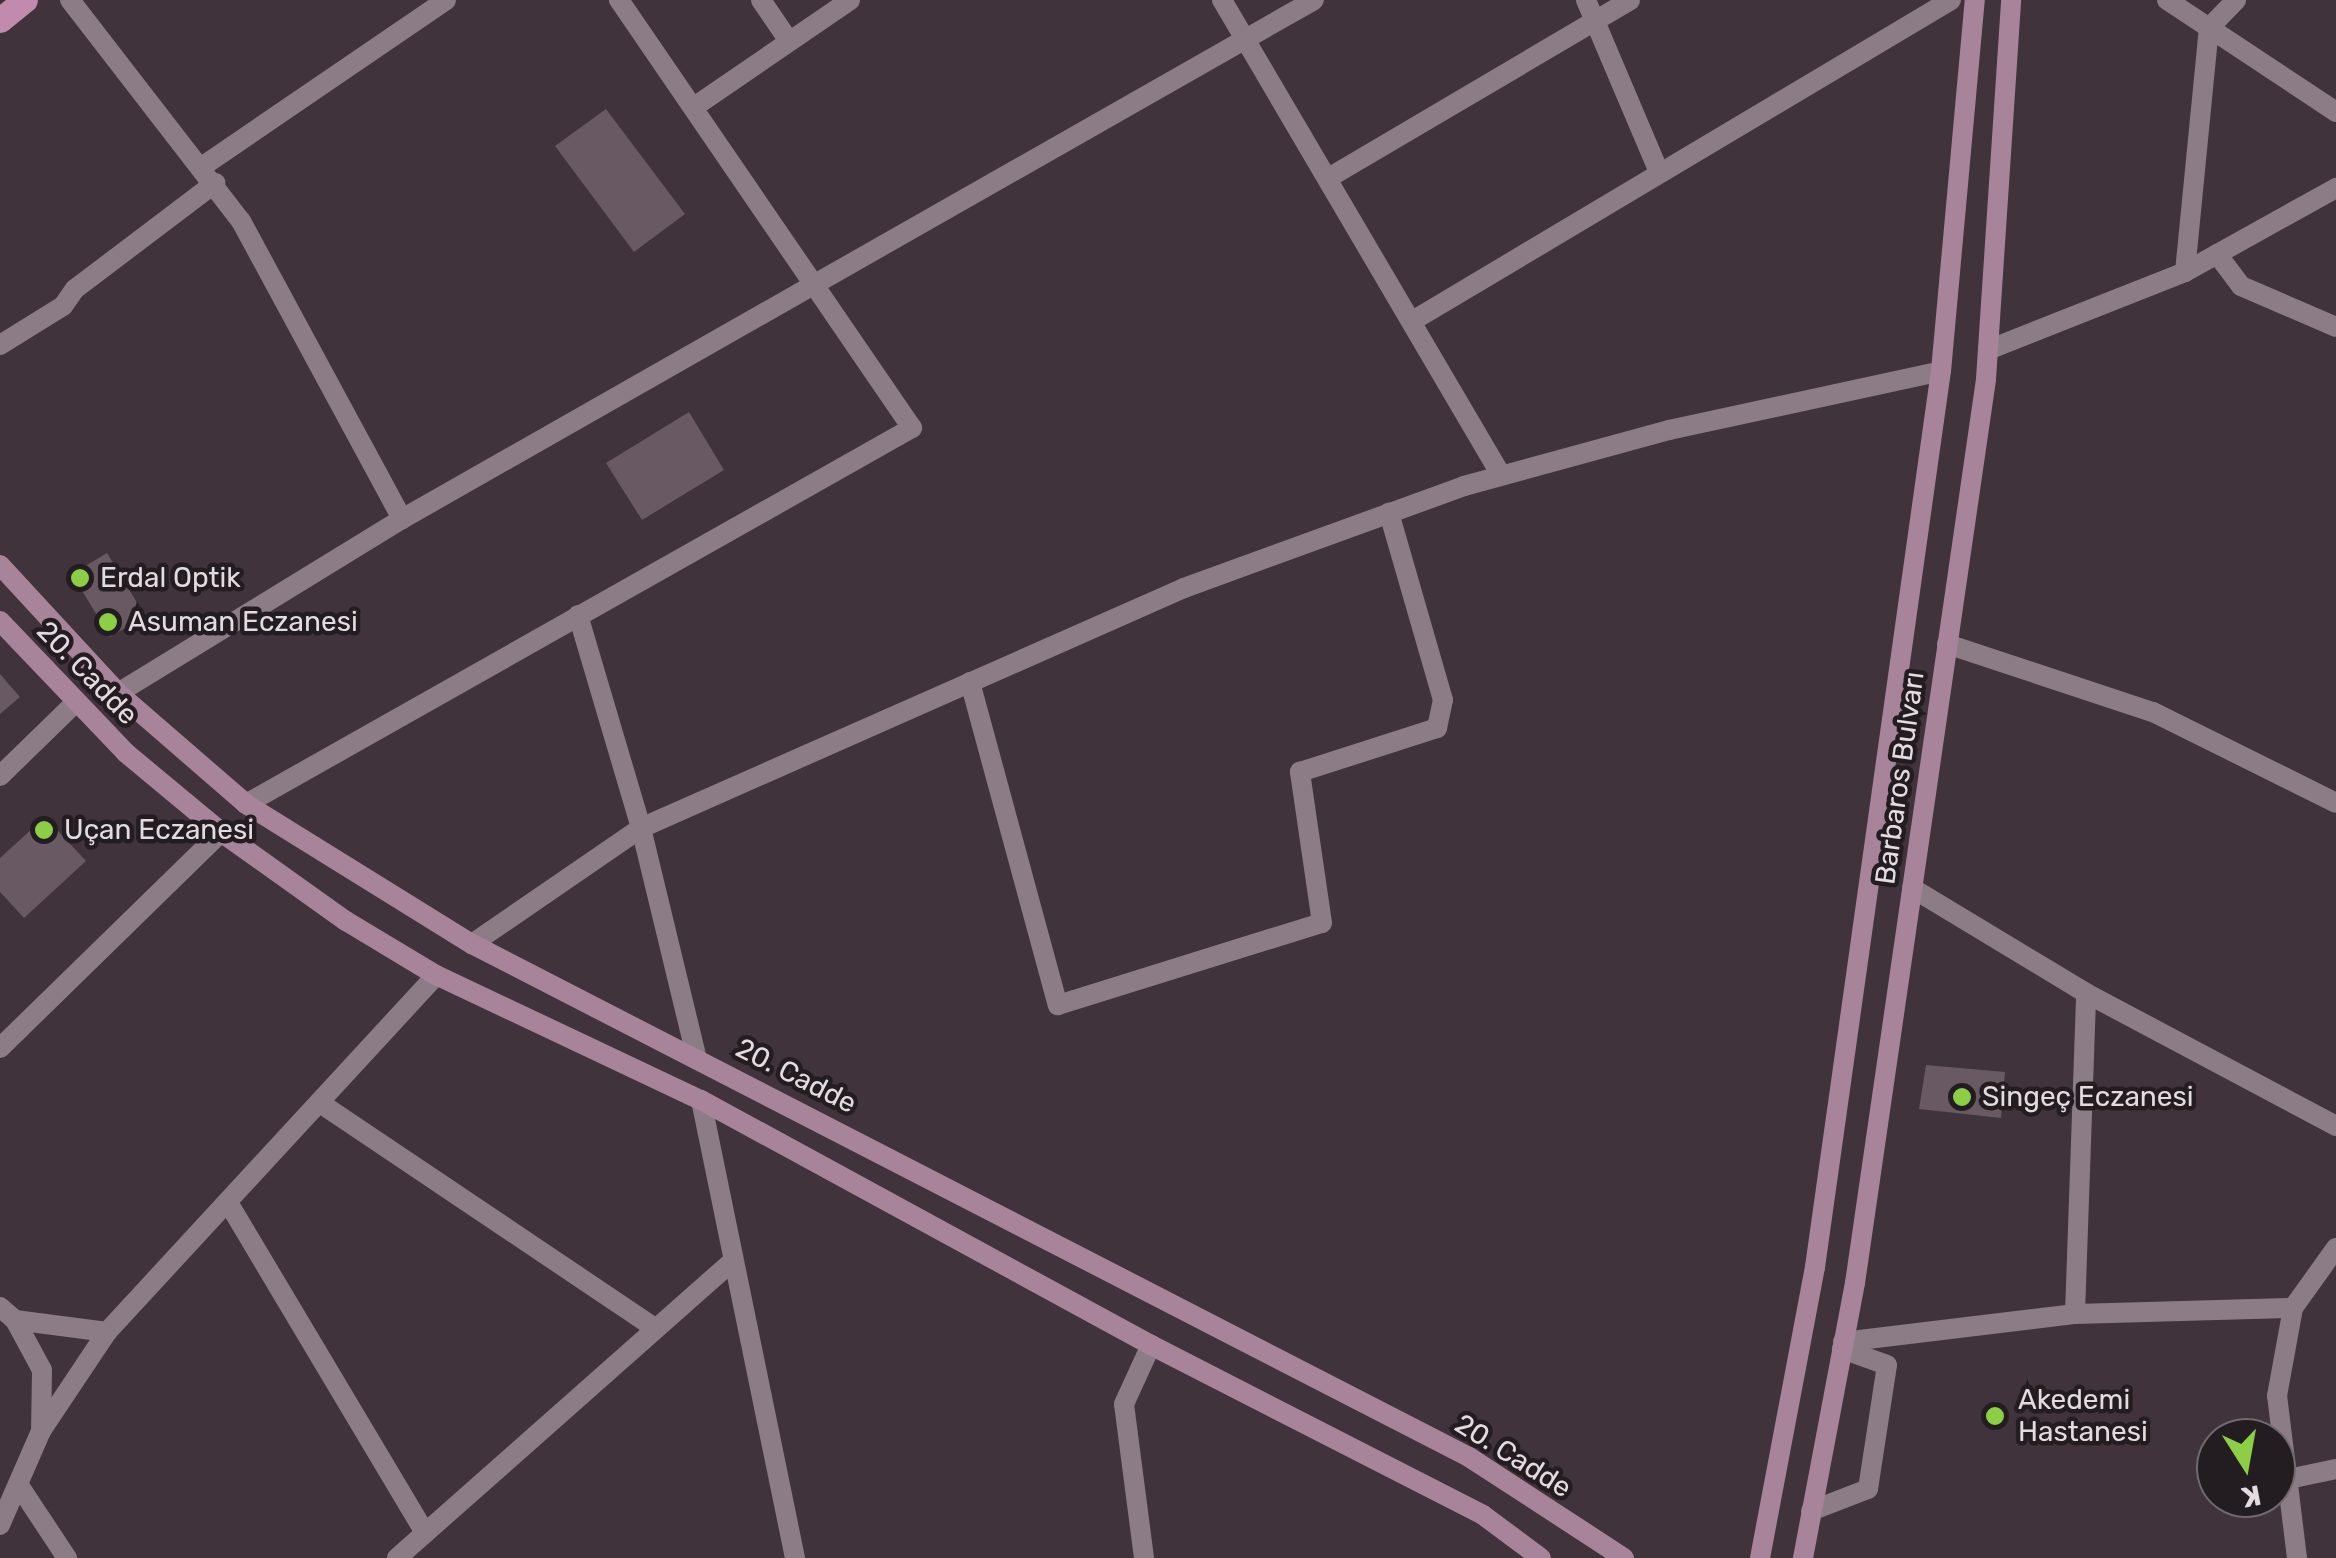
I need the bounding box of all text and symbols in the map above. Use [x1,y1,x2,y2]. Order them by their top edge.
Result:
place label: Erdal Optik [100,561,241,595]
marker: Erdal Optik [69,567,91,589]
place label: Asuman Eczanesi [128,605,358,639]
marker: Asuman Eczanesi [97,611,119,633]
street label: 20. Cadde [29,614,145,732]
street label: Barbaros Bulvarı [1868,669,1932,887]
place label: Uçan Eczanesi [64,813,254,847]
marker: Uçan Eczanesi [33,819,55,841]
street label: 20. Cadde [730,1031,862,1121]
place label: Singeç Eczanesi [1982,1080,2194,1114]
marker: Singeç Eczanesi [1951,1086,1973,1108]
place label: Akedemi Hastanesi [2018,1383,2148,1449]
marker: Akedemi Hastanesi [1982,1403,2008,1429]
street label: 20. Cadde [1449,1407,1577,1505]
north arrow [2196,1418,2296,1518]
text: K [2239,1478,2264,1514]

